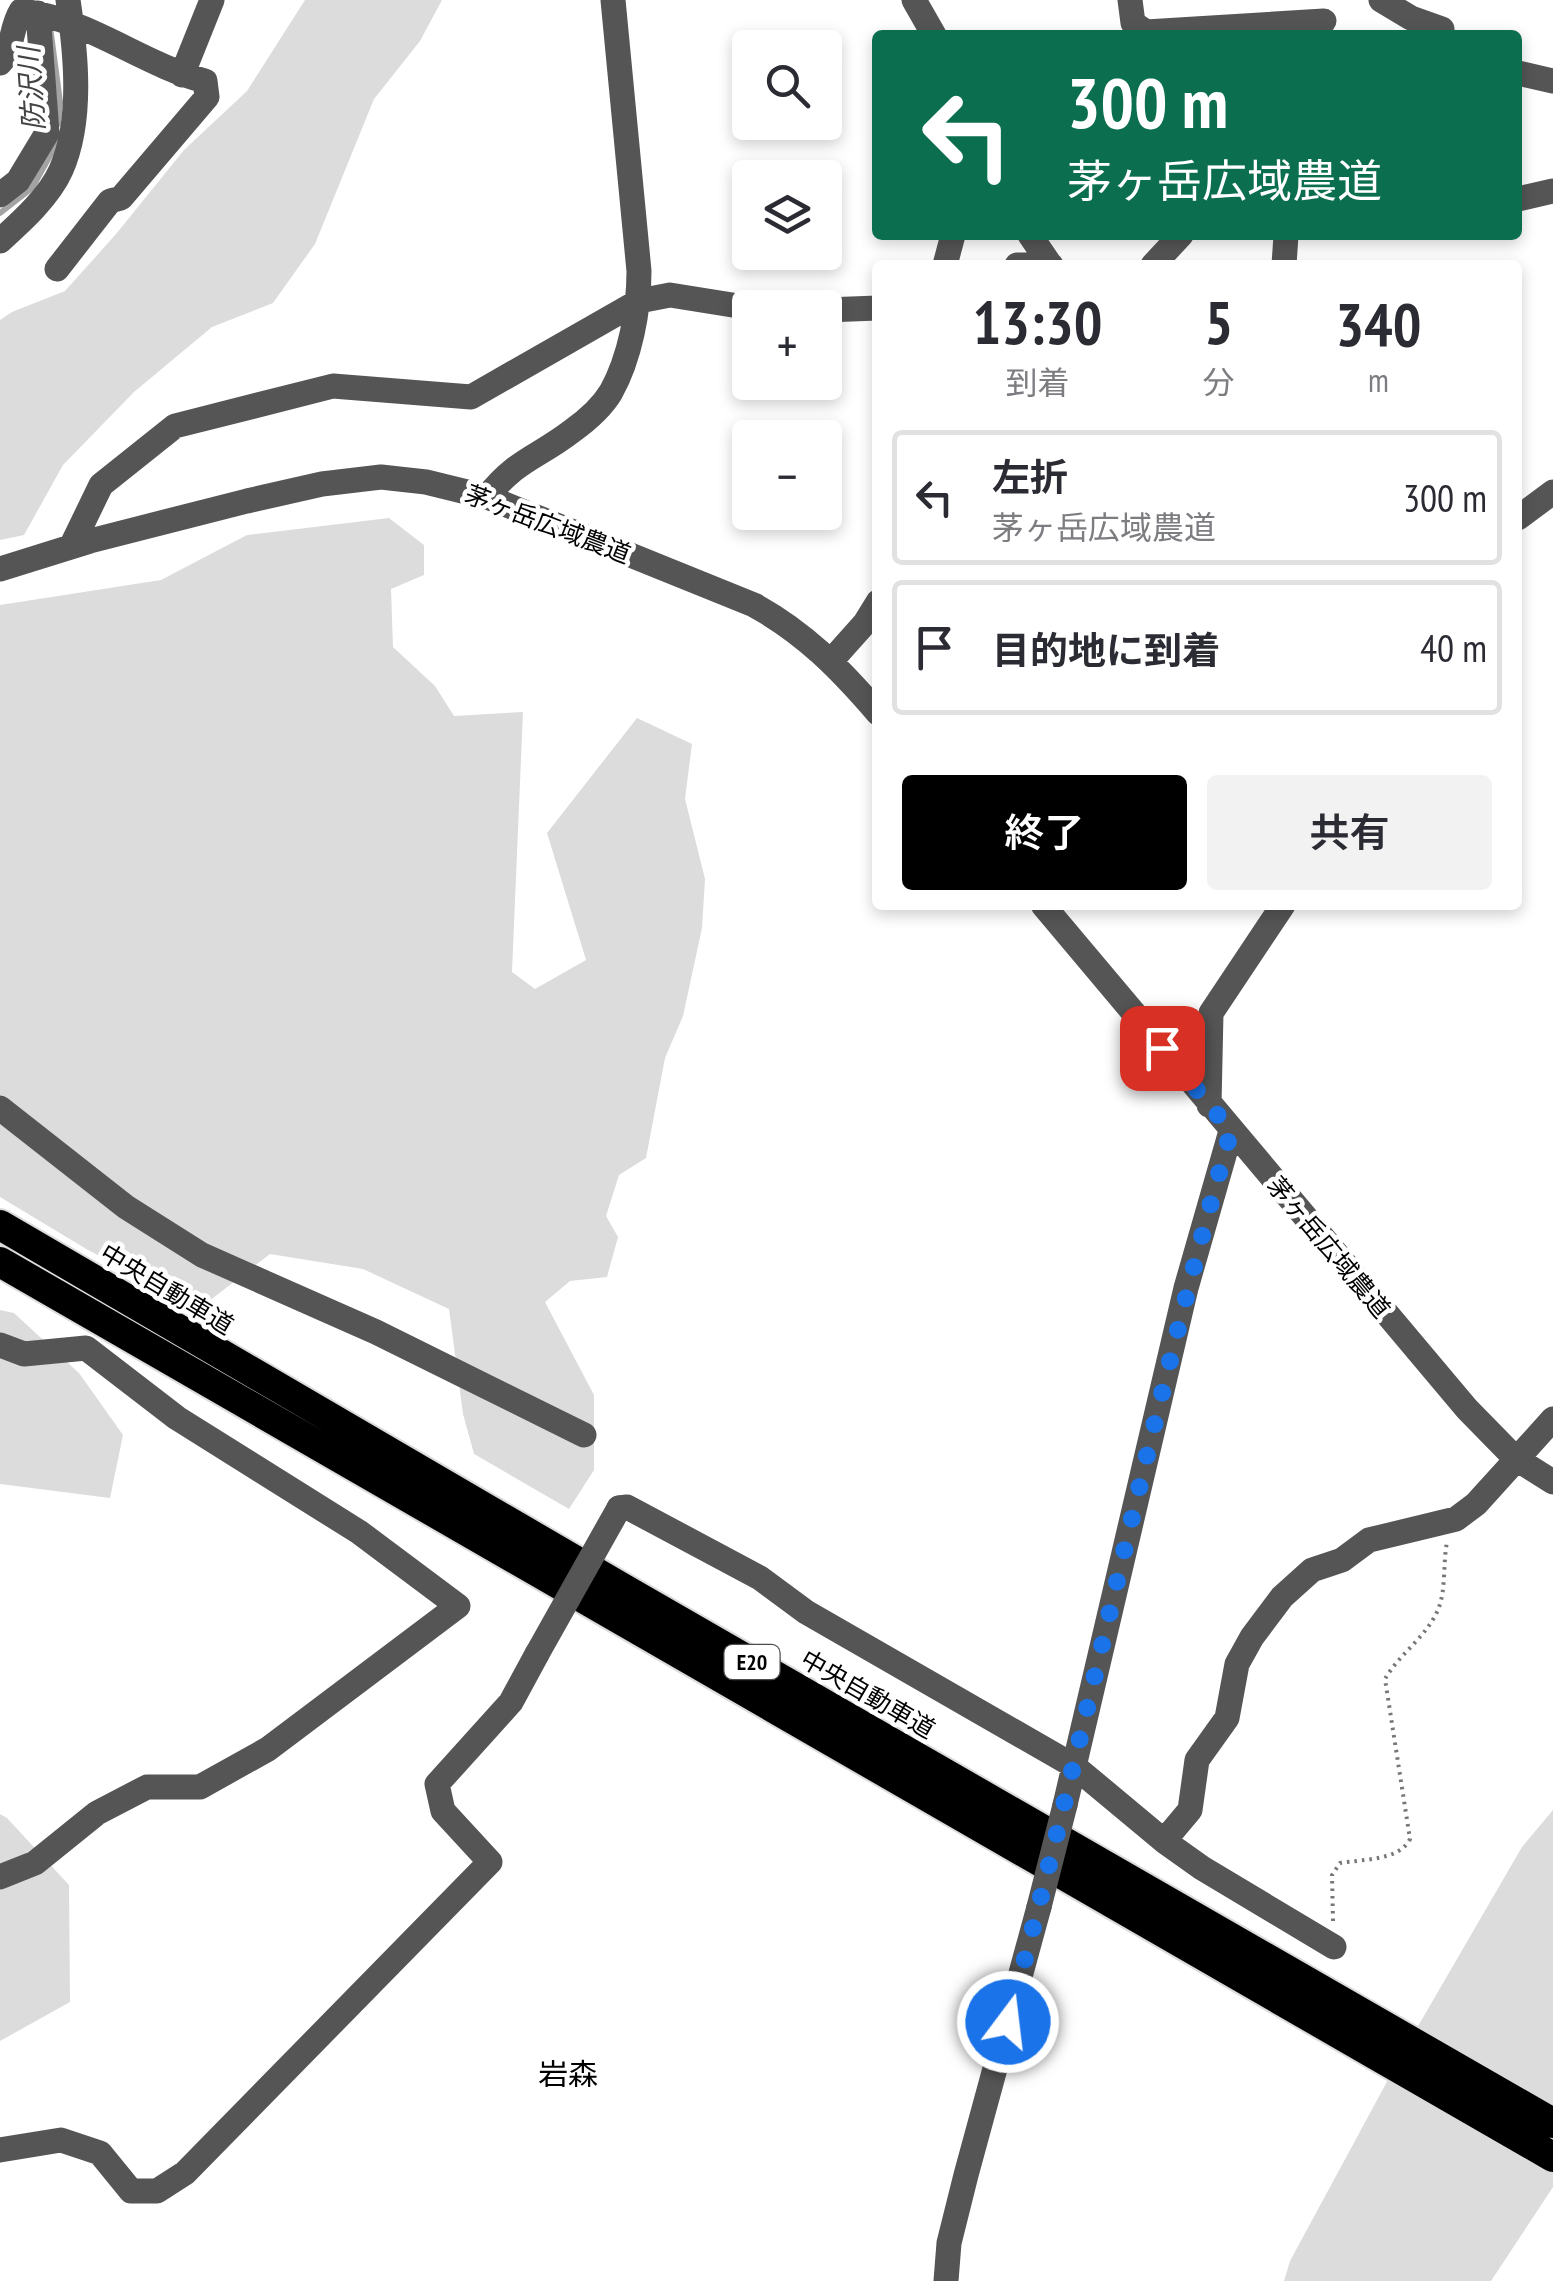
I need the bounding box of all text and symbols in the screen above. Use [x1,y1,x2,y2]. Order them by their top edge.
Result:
map controls [732,30,842,530]
button: search [732,30,842,140]
water label: 防沢川 [9,43,52,132]
text: 300 m [1067,57,1228,147]
icon: left [902,70,1032,200]
text: 茅ヶ岳広域農道 [1067,151,1382,209]
button: layers [732,160,842,270]
text: 13:30 [973,283,1102,361]
text: 5 [1205,283,1233,361]
text: 340 [1335,285,1421,363]
button: + [732,290,842,400]
text: m [1368,359,1389,401]
text: 到着 [1005,361,1069,403]
text: 分 [1203,361,1235,403]
button: − [732,420,842,530]
text: 左折 [992,452,1068,501]
icon: left [907,470,962,525]
text: 300 m [1403,473,1487,522]
street label: 茅ヶ岳広域農道 [461,478,635,570]
text: 茅ヶ岳広域農道 [992,506,1216,548]
icon: arrive [907,620,962,675]
text: 40 m [1420,623,1487,672]
text: 目的地に到着 [992,625,1220,674]
button: 終了 [902,775,1187,890]
button: 共有 [1207,775,1492,890]
pin [1120,1006,1205,1091]
icon: arrive [1135,1021,1190,1076]
street label: 茅ヶ岳広域農道 [1260,1170,1398,1324]
street label: 中央自動車道 [94,1237,240,1341]
street label: 中央自動車道 [795,1643,941,1745]
road number: E20 [724,1645,780,1679]
position arrow [956,1970,1060,2074]
district label: 岩森 [538,2054,598,2093]

